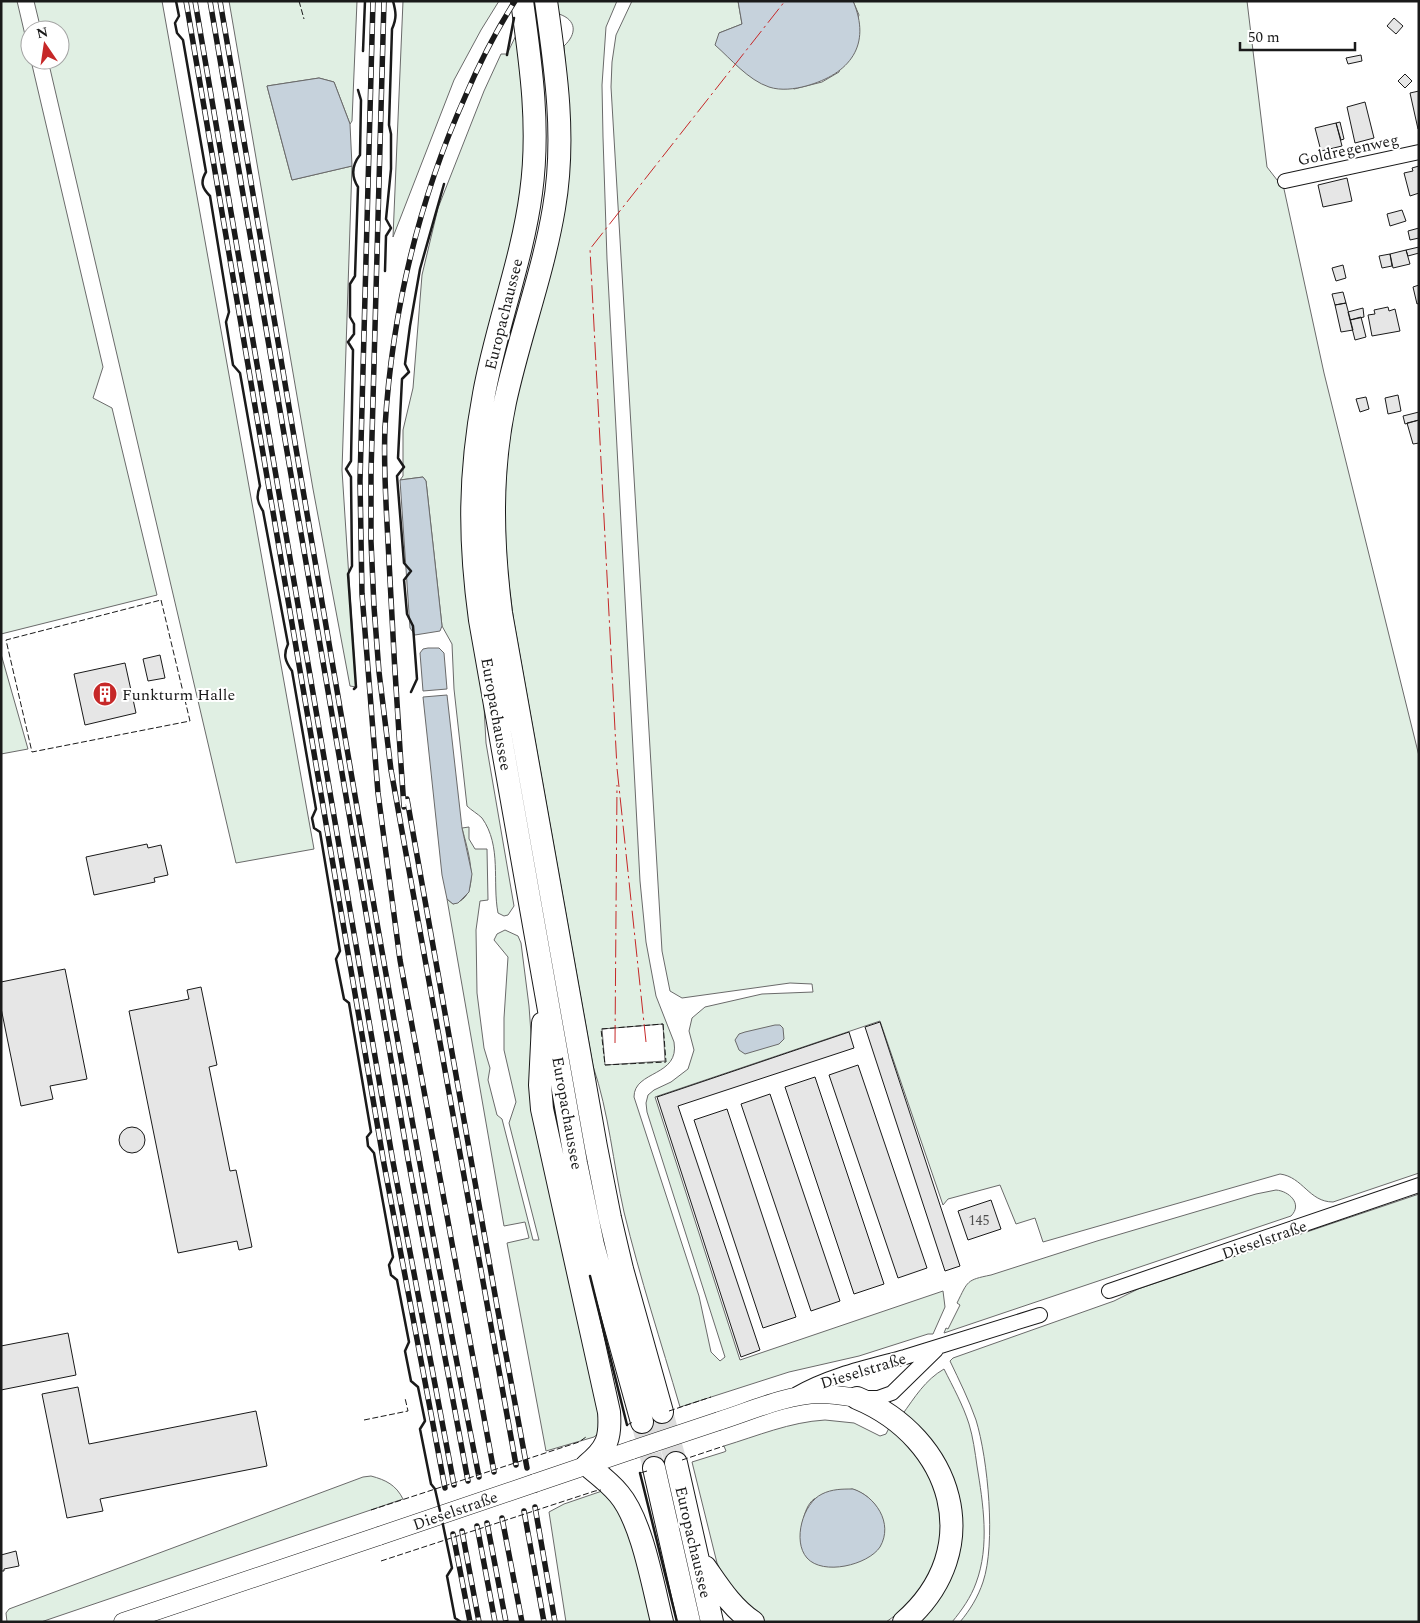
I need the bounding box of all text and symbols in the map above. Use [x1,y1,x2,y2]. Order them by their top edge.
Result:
north arrow [20,20,70,70]
scale bar [1240,20,1355,52]
text: N [34,21,50,44]
text: 50 m [1248,26,1280,49]
street label: Goldregenweg [1295,128,1401,172]
street label: Europachaussee [479,256,529,373]
street label: Europachaussee [474,656,518,773]
building icon: Funkturm Halle [92,681,118,707]
place label: Funkturm Halle [122,683,235,707]
street label: Europachaussee [545,1055,589,1172]
house number: 145 [969,1210,990,1231]
street label: Dieselstraße [1218,1214,1310,1266]
street label: Dieselstraße [817,1346,909,1395]
street label: Europachaussee [668,1484,718,1601]
street label: Dieselstraße [409,1485,501,1537]

